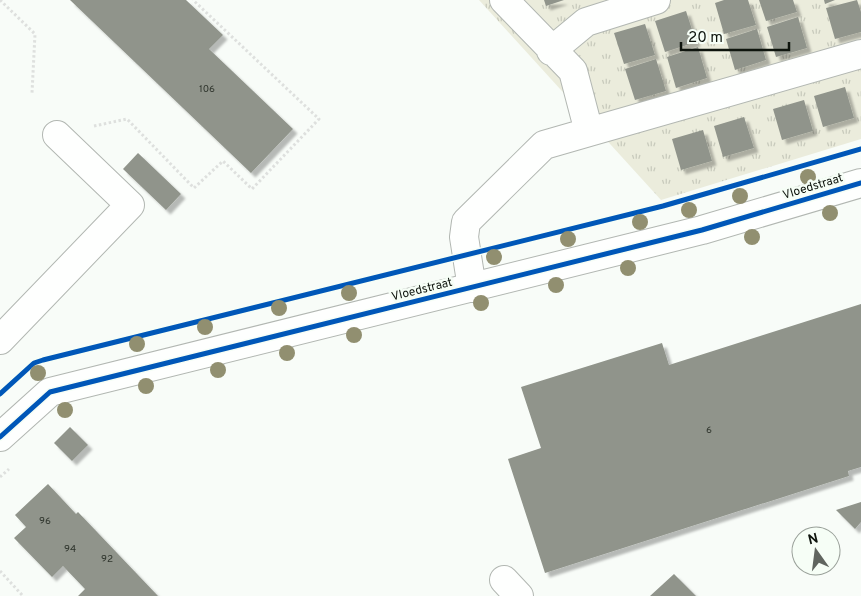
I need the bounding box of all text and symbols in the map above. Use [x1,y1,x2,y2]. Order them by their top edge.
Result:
scale bar [681,20,788,52]
text: 20 m [688,29,723,48]
house number: 106 [199,83,215,96]
street label: Vloedstraat [781,170,845,204]
street label: Vloedstraat [390,275,454,305]
house number: 6 [706,424,712,437]
house number: 96 [39,515,51,528]
north arrow [791,526,841,576]
text: N [806,530,820,549]
house number: 94 [64,543,76,556]
house number: 92 [101,553,113,566]

